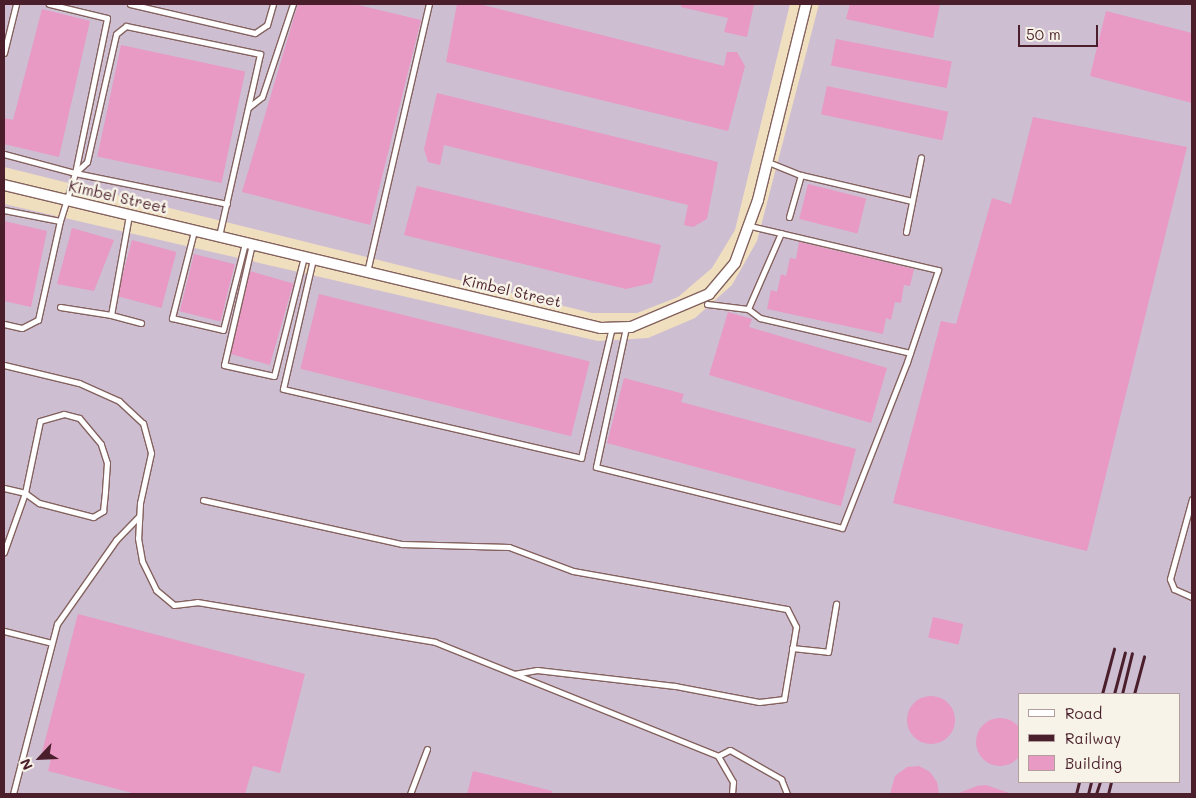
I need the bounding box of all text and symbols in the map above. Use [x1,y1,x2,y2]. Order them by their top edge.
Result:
scale bar [1021,15,1101,47]
text: 50 m [1026,24,1061,44]
street label: Kimbel Street [67,177,169,217]
street label: Kimbel Street [461,271,563,311]
legend [1018,693,1181,783]
text: Road [1065,703,1102,723]
text: Railway [1065,728,1121,748]
north arrow [15,733,65,783]
text: Building [1065,753,1122,773]
text: N [15,756,37,773]

